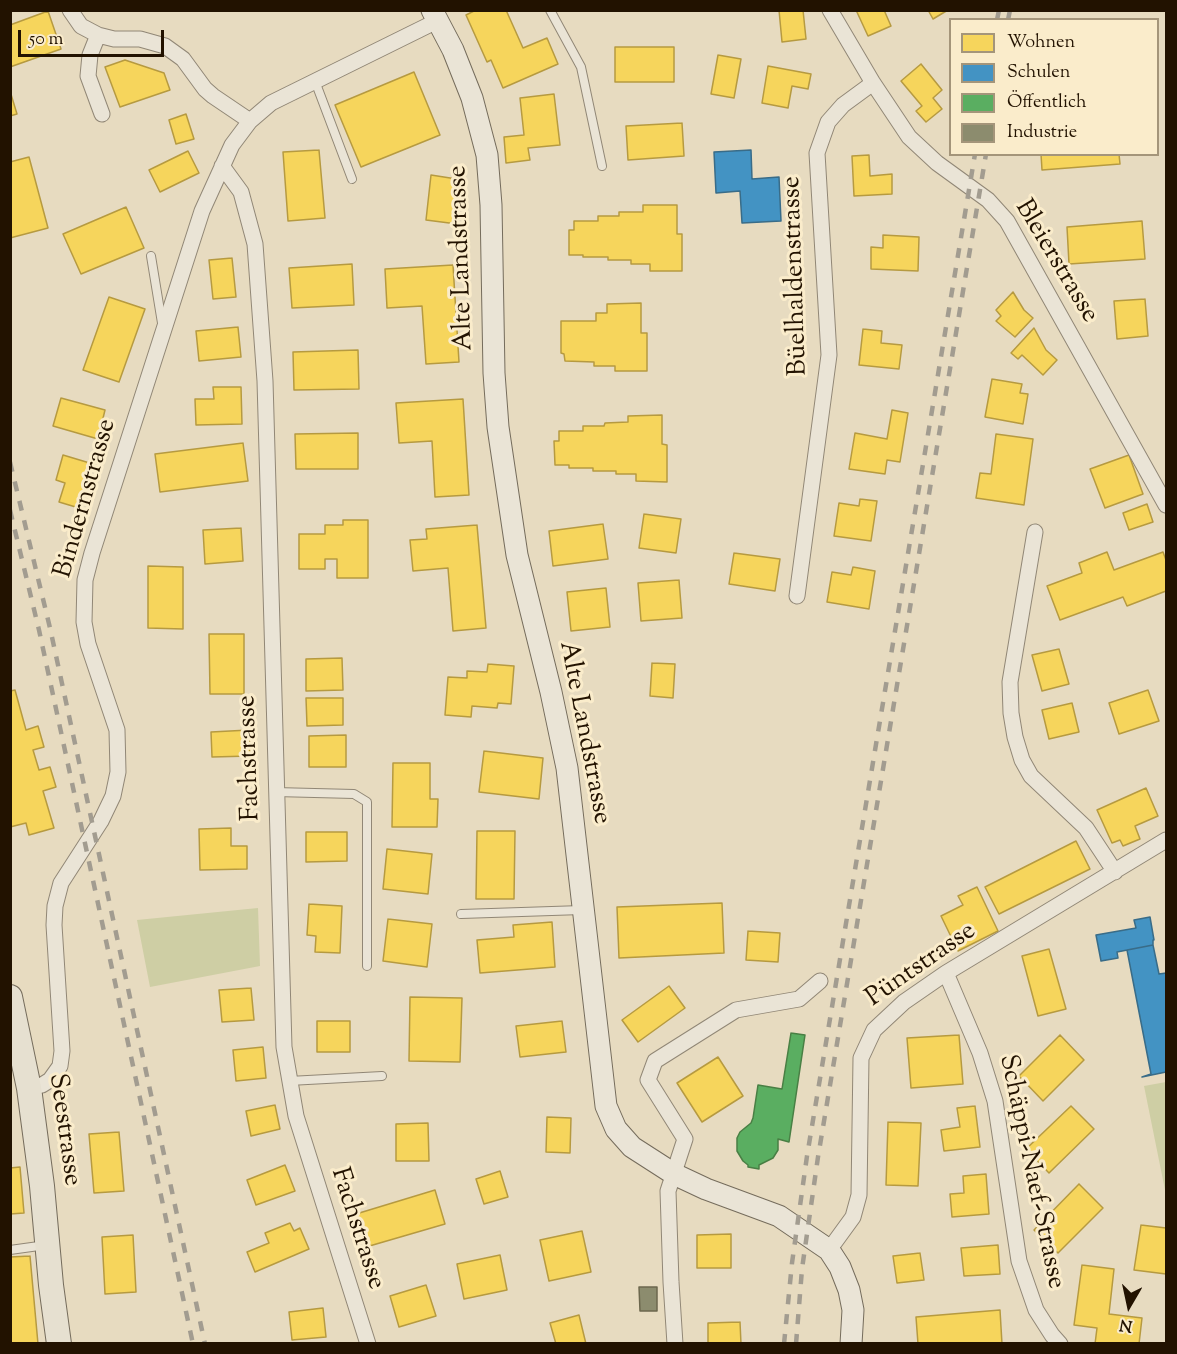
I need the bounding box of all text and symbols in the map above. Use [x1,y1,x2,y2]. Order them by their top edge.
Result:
scale bar [21,18,166,56]
legend [949,18,1159,156]
text: 50 m [29,27,63,53]
text: Wohnen [1007,30,1075,56]
text: Schulen [1007,60,1070,86]
text: Öffentlich [1007,90,1087,116]
text: Industrie [1007,120,1077,146]
street label: Alte Landstrasse [444,165,482,351]
street label: Büelhaldenstrasse [778,175,816,377]
street label: Bleierstrasse [1006,195,1104,329]
street label: Bindernstrasse [49,416,125,582]
street label: Alte Landstrasse [550,639,616,827]
street label: Fachstrasse [233,695,269,821]
street label: Püntstrasse [861,917,983,1015]
street label: Schäppi-Naef-Strasse [990,1052,1070,1292]
street label: Seestrasse [40,1072,86,1188]
street label: Fachstrasse [322,1164,390,1294]
north arrow [1099,1276,1159,1336]
text: N [1118,1312,1134,1337]

